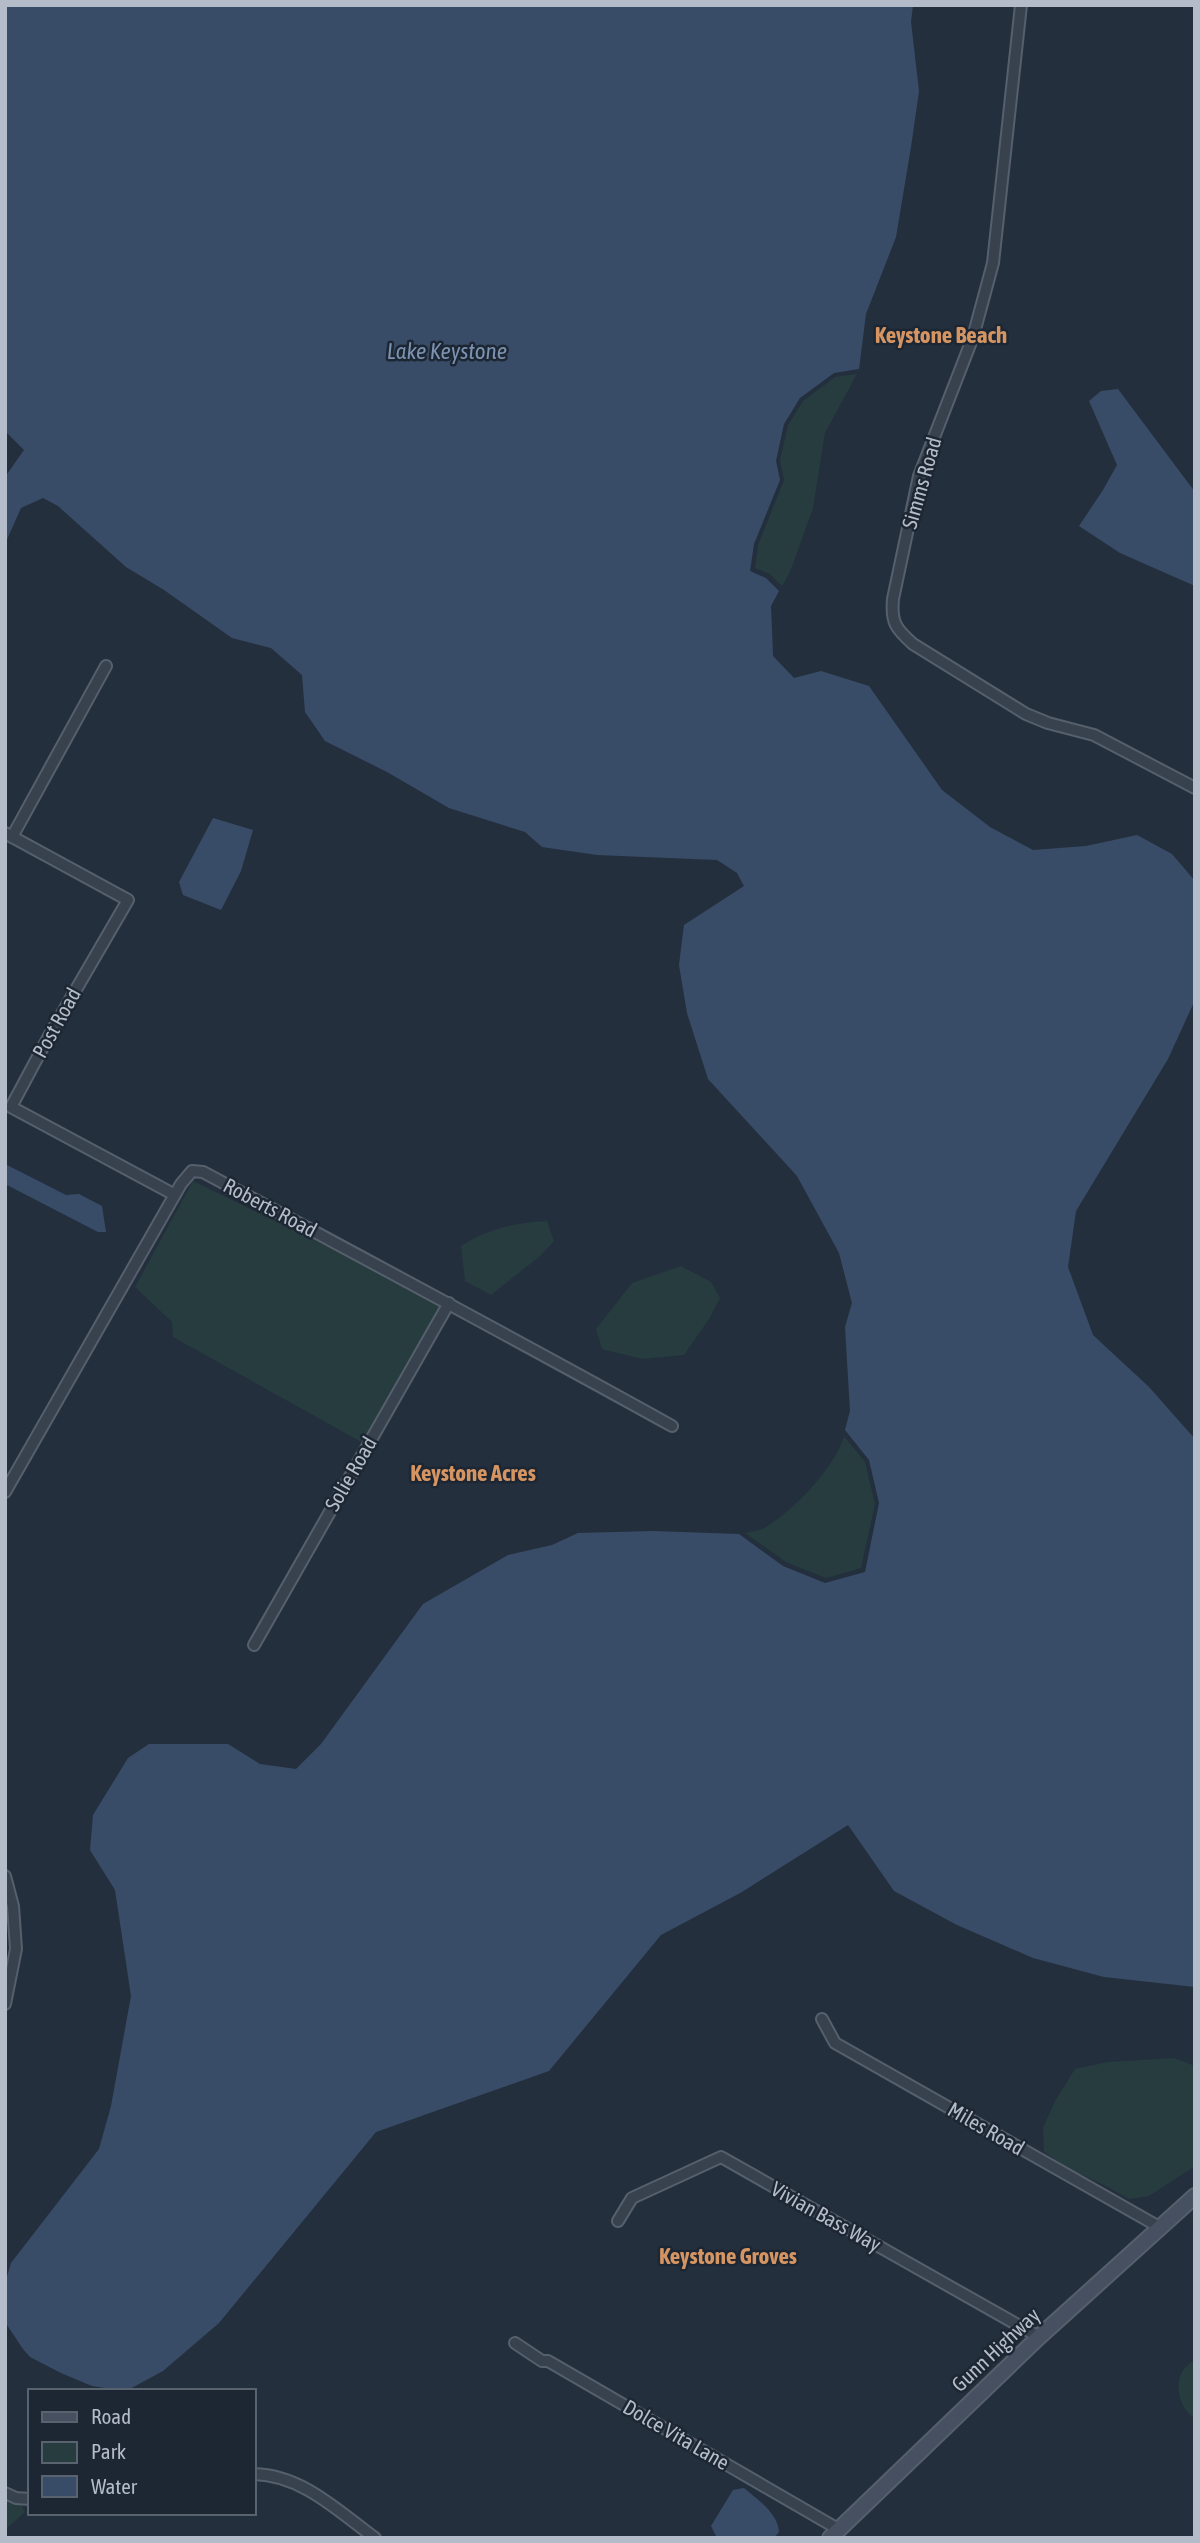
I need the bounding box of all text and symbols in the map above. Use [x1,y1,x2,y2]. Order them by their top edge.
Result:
district label: Keystone Beach [875,322,1007,348]
water label: Lake Keystone [387,338,507,364]
street label: Simms Road [897,434,946,531]
street label: Post Road [27,983,85,1062]
street label: Roberts Road [220,1173,321,1242]
street label: Solie Road [319,1432,381,1515]
district label: Keystone Acres [410,1460,536,1486]
street label: Miles Road [944,2097,1029,2160]
street label: Vivian Bass Way [767,2176,886,2256]
district label: Keystone Groves [659,2243,797,2269]
street label: Gunn Highway [946,2302,1045,2396]
legend [28,2389,256,2515]
street label: Dolce Vita Lane [619,2394,734,2474]
text: Road [91,2404,131,2428]
text: Park [91,2439,126,2463]
text: Water [91,2474,138,2498]

